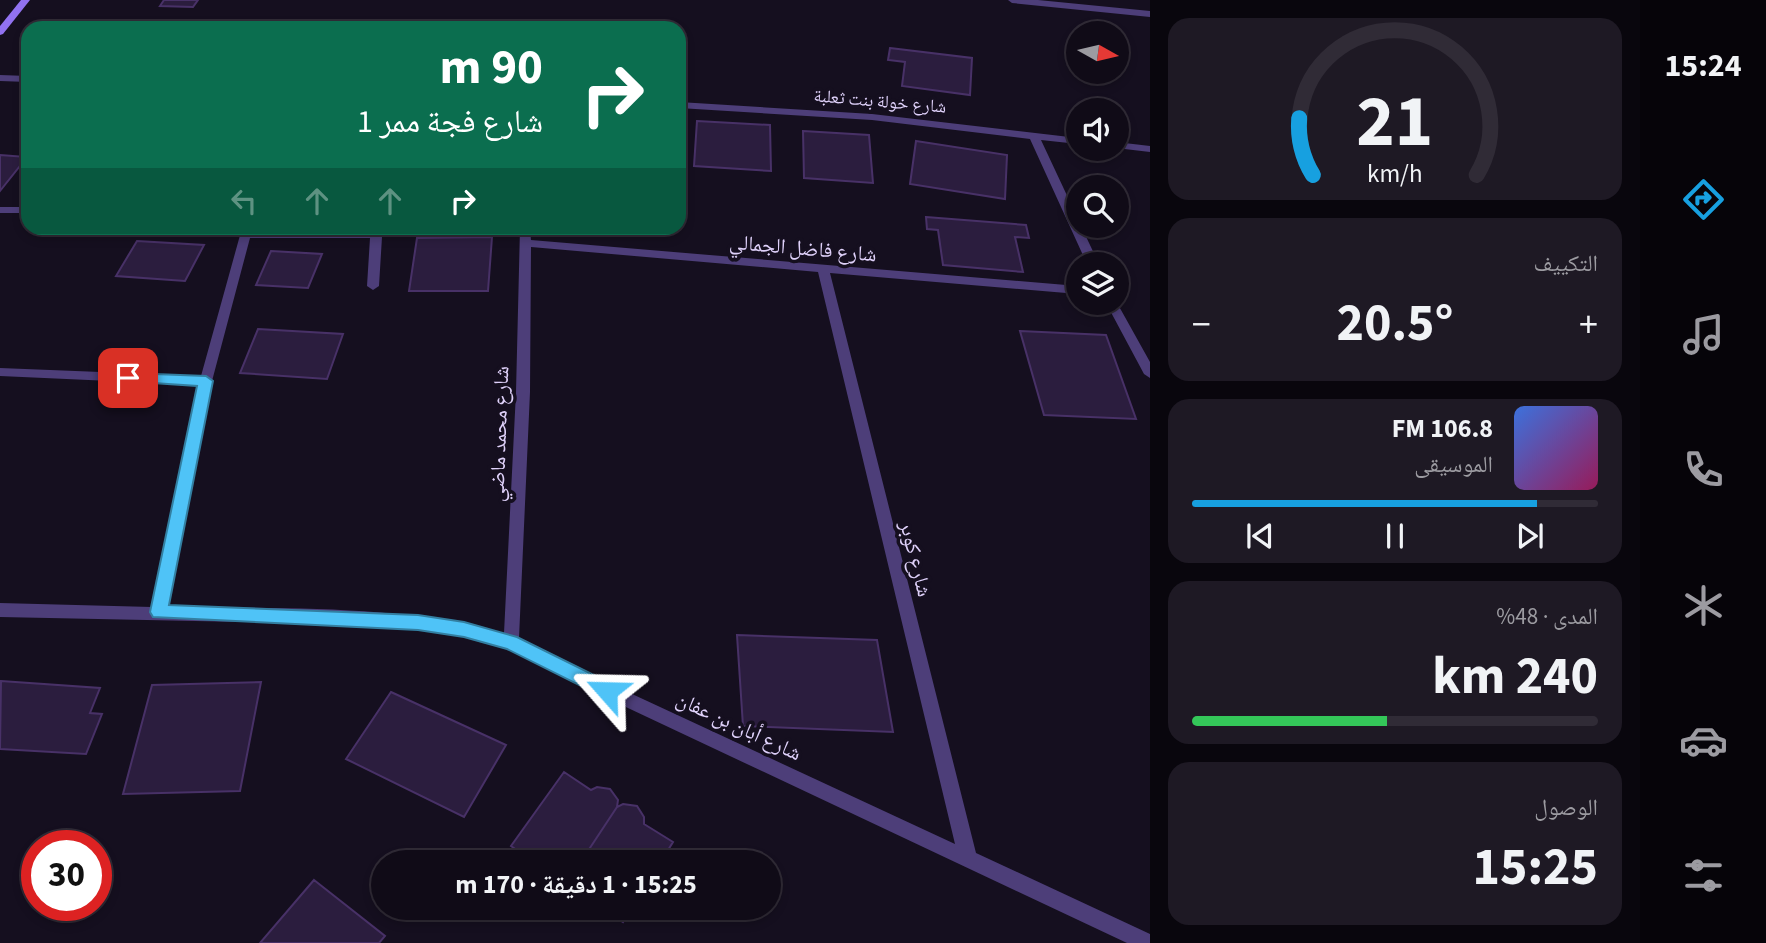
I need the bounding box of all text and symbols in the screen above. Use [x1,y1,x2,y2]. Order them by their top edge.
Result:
north arrow [1066,21,1129,84]
map controls [1066,21,1129,315]
text: 90 m [439,33,543,103]
text: 15:24 [1664,43,1742,89]
icon: right [567,49,658,140]
text: 21 [1357,70,1433,174]
street label: شارع خولة بنت ثعلبة [813,83,947,120]
button: sound [1066,98,1129,161]
text: شارع فجة ممر 1 [357,99,543,145]
text: km/h [1367,156,1423,192]
button: search [1066,175,1129,238]
icon: directions [1679,175,1728,224]
icon: left [225,182,263,220]
icon: ahead [298,182,336,220]
icon: ahead [371,182,409,220]
icon: right [444,182,482,220]
street label: شارع فاضل الجمالي [728,227,878,271]
text: التكييف [1533,247,1598,280]
button: layers [1066,252,1129,315]
text: 20.5° [1337,287,1453,361]
text: − [1192,298,1211,352]
text: + [1579,298,1598,352]
icon: music [1679,310,1728,359]
pin [98,348,158,408]
icon: arrive [109,359,147,397]
street label: شارع محمد ماضي [482,365,518,503]
text: 106.8 FM [1392,410,1493,447]
icon: phone [1679,445,1728,494]
text: الموسيقى [1414,448,1493,481]
street label: شارع كوبر [892,517,940,600]
icon: previous [1241,517,1279,555]
icon: pause [1376,517,1414,555]
icon: next [1511,517,1549,555]
icon: climate [1679,581,1728,630]
text: المدى · 48% [1496,600,1598,633]
text: 240 km [1432,640,1598,714]
position arrow [570,654,644,728]
street label: شارع أبان بن عفان [671,684,807,768]
icon: car [1679,716,1728,765]
text: الوصول [1534,791,1598,824]
speed limit sign: 30 [21,830,112,921]
text: 15:25 [1473,831,1598,905]
icon: filters [1679,851,1728,900]
text: 15:25 · 1 دقيقة · 170 m [455,866,697,903]

